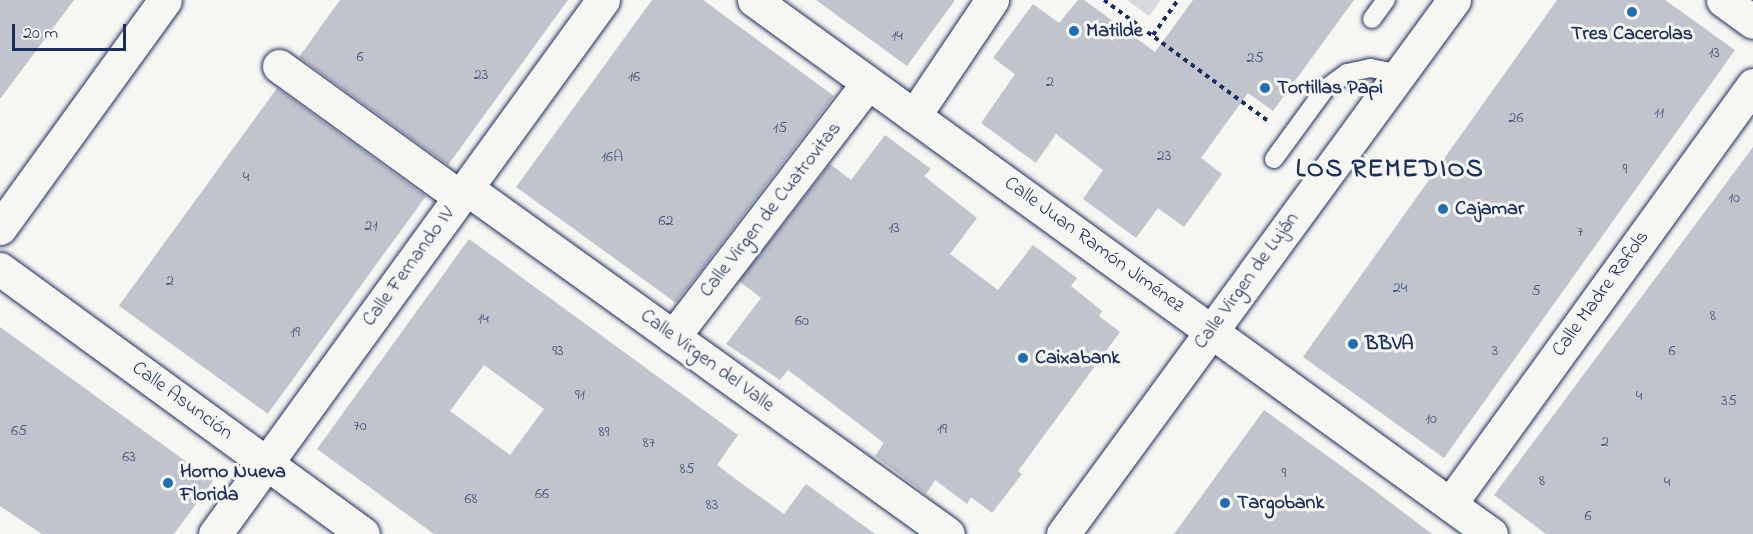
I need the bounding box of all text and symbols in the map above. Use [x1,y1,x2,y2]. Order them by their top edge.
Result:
marker: Tres Cacerolas [1625,5,1639,19]
scale bar [15,12,129,50]
place label: Matilde [1086,19,1143,43]
text: 20 m [23,21,58,47]
place label: Tres Cacerolas [1571,22,1693,46]
marker: Matilde [1067,24,1081,38]
house number: 14 [891,26,903,46]
house number: 13 [1708,43,1720,63]
house number: 6 [356,47,364,67]
house number: 25 [1246,48,1264,68]
house number: 23 [474,65,488,85]
house number: 16 [628,67,640,87]
house number: 2 [1046,72,1054,92]
place label: Tortillas Papi [1277,76,1383,100]
marker: Tortillas Papi [1258,81,1272,95]
house number: 11 [1654,103,1664,123]
house number: 26 [1509,108,1523,128]
street label: Calle Virgen de Cuatrovitas [695,117,847,303]
house number: 15 [773,118,787,138]
house number: 23 [1157,146,1171,166]
house number: 16A [601,147,623,167]
district label: LOS REMEDIOS [1296,155,1484,187]
house number: 9 [1623,159,1627,179]
house number: 4 [243,167,249,187]
street label: Calle Juan Ramón Jiménez [999,172,1189,318]
house number: 10 [1728,188,1740,208]
place label: Cajamar [1455,197,1524,221]
marker: Cajamar [1436,202,1450,216]
street label: Calle Fernando IV [358,203,460,331]
street label: Calle Virgen de Luján [1189,208,1305,354]
house number: 62 [659,211,673,231]
house number: 21 [364,216,378,236]
house number: 13 [888,218,900,238]
house number: 7 [1577,222,1583,242]
street label: Calle Madre Rafols [1547,226,1655,362]
house number: 2 [166,271,174,291]
house number: 24 [1393,278,1407,298]
house number: 5 [1531,281,1541,301]
street label: Calle Virgen del Valle [635,304,779,418]
house number: 8 [1710,306,1716,326]
house number: 14 [477,309,489,329]
house number: 60 [795,311,809,331]
house number: 19 [290,322,300,342]
place label: BBVA [1365,332,1414,356]
marker: BBVA [1346,337,1360,351]
house number: 93 [552,341,564,361]
house number: 3 [1492,341,1498,361]
house number: 6 [1668,341,1676,361]
place label: Caixabank [1035,346,1120,370]
marker: Caixabank [1016,351,1030,365]
street label: Calle Asunción [127,356,237,446]
house number: 91 [575,385,585,405]
house number: 4 [1636,386,1642,406]
house number: 35 [1721,391,1737,411]
house number: 10 [1425,409,1437,429]
house number: 70 [353,416,367,436]
house number: 19 [937,419,947,439]
house number: 65 [11,421,27,441]
house number: 89 [599,422,609,442]
house number: 2 [1601,432,1609,452]
house number: 87 [643,433,655,453]
house number: 63 [122,447,136,467]
house number: 85 [679,459,695,479]
place label: Horno Nueva Florida [180,460,286,507]
house number: 9 [1282,463,1286,483]
house number: 8 [1539,471,1545,491]
house number: 4 [1664,472,1670,492]
marker: Horno Nueva Florida [161,476,175,490]
house number: 66 [535,484,549,504]
house number: 68 [464,489,478,509]
place label: Targobank [1237,491,1324,515]
house number: 83 [706,495,718,515]
marker: Targobank [1218,496,1232,510]
house number: 6 [1584,506,1592,526]

